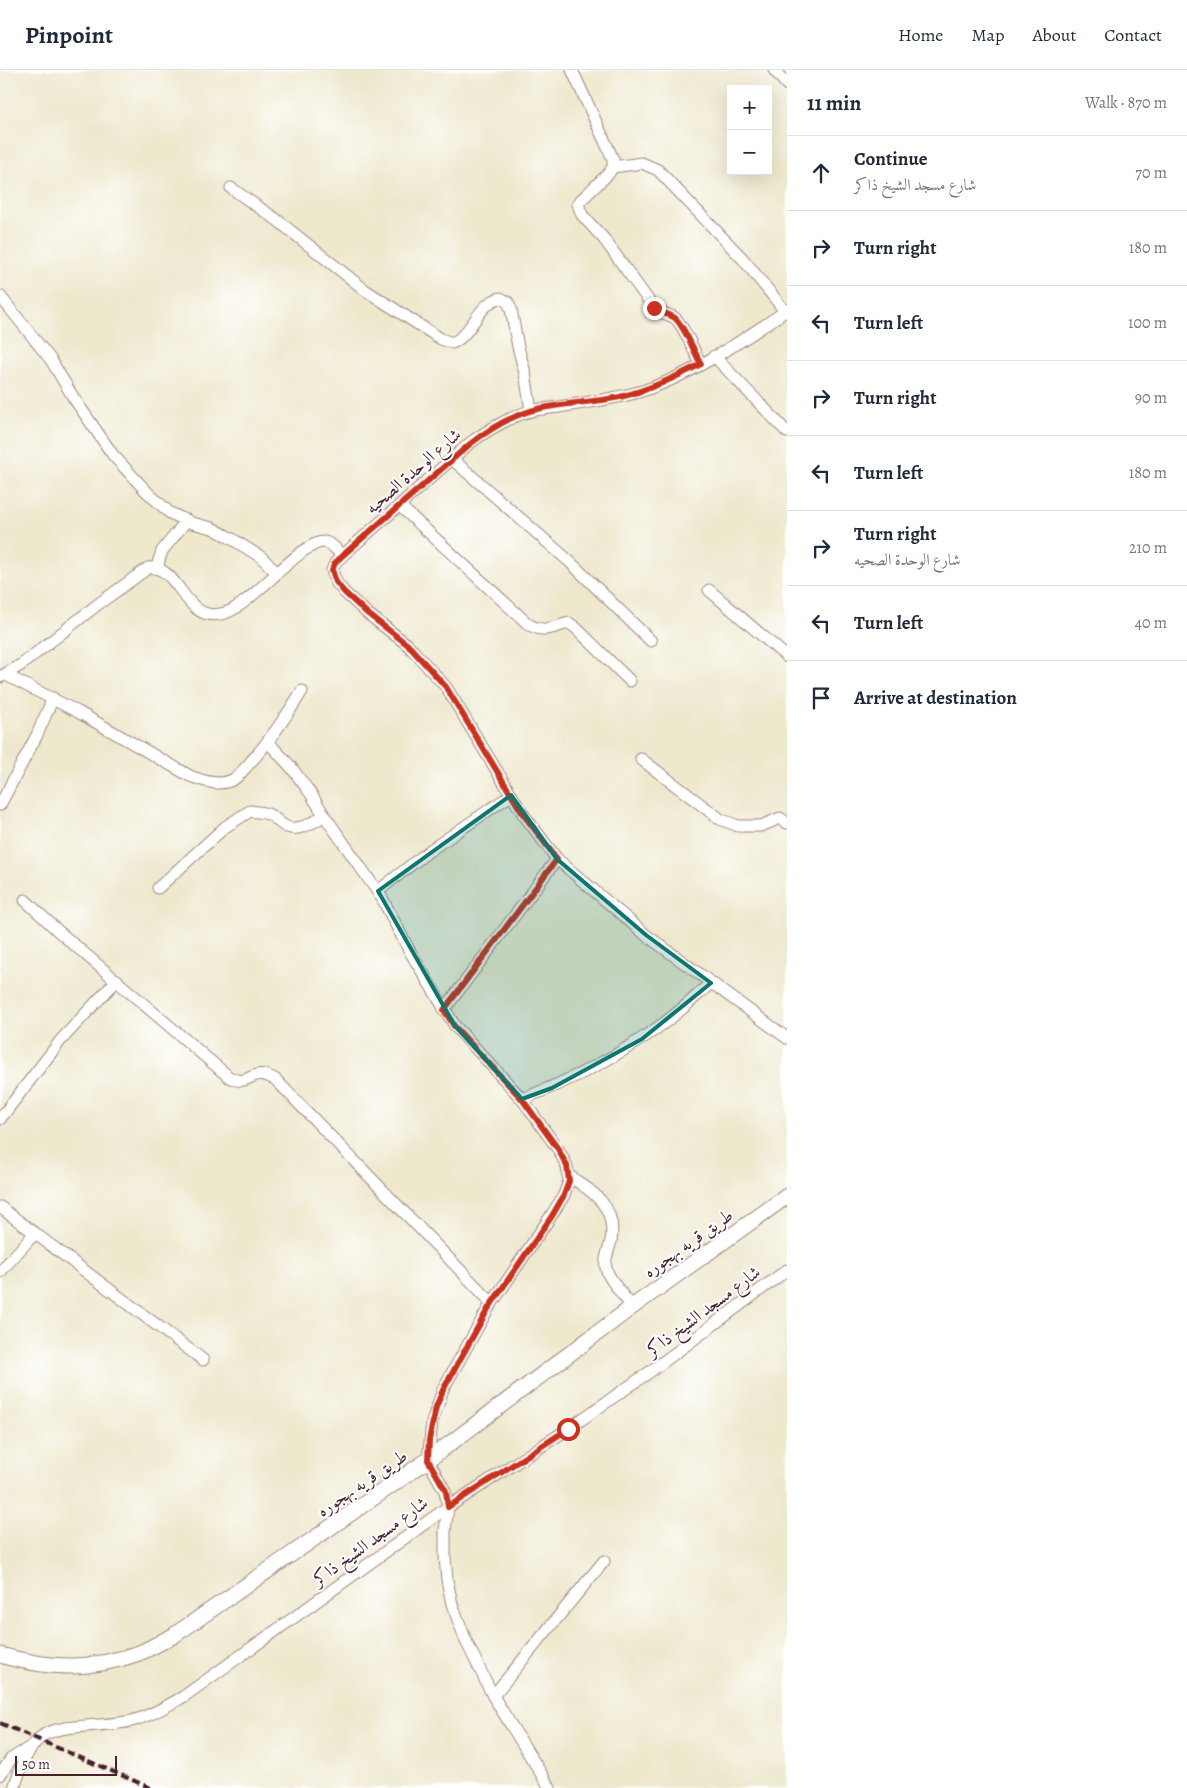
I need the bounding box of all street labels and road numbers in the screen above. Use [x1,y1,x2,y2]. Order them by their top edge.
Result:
street label: شارع الوحدة الصحيه [360,423,468,522]
street label: طريق قريه بهجوره [638,1203,738,1283]
street label: شارع مسجد الشيخ ذاكر [639,1260,768,1366]
street label: طريق قريه بهجوره [312,1444,412,1522]
street label: شارع مسجد الشيخ ذاكر [306,1491,435,1596]

